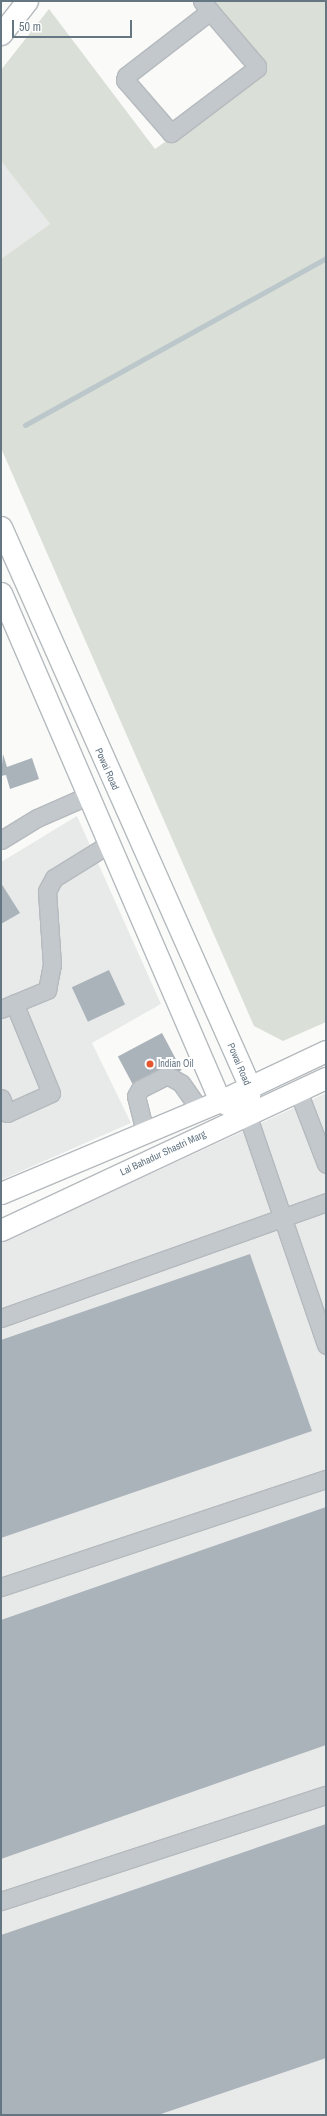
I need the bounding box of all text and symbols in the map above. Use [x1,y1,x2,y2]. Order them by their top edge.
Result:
scale bar [14,12,134,38]
text: 50 m [19,19,41,35]
street label: Powai Road [92,746,122,792]
street label: Powai Road [225,1041,253,1087]
place label: Indian Oil [158,1058,194,1070]
marker: Indian Oil [145,1059,155,1069]
street label: Lal Bahadur Shastri Marg [118,1128,208,1178]

